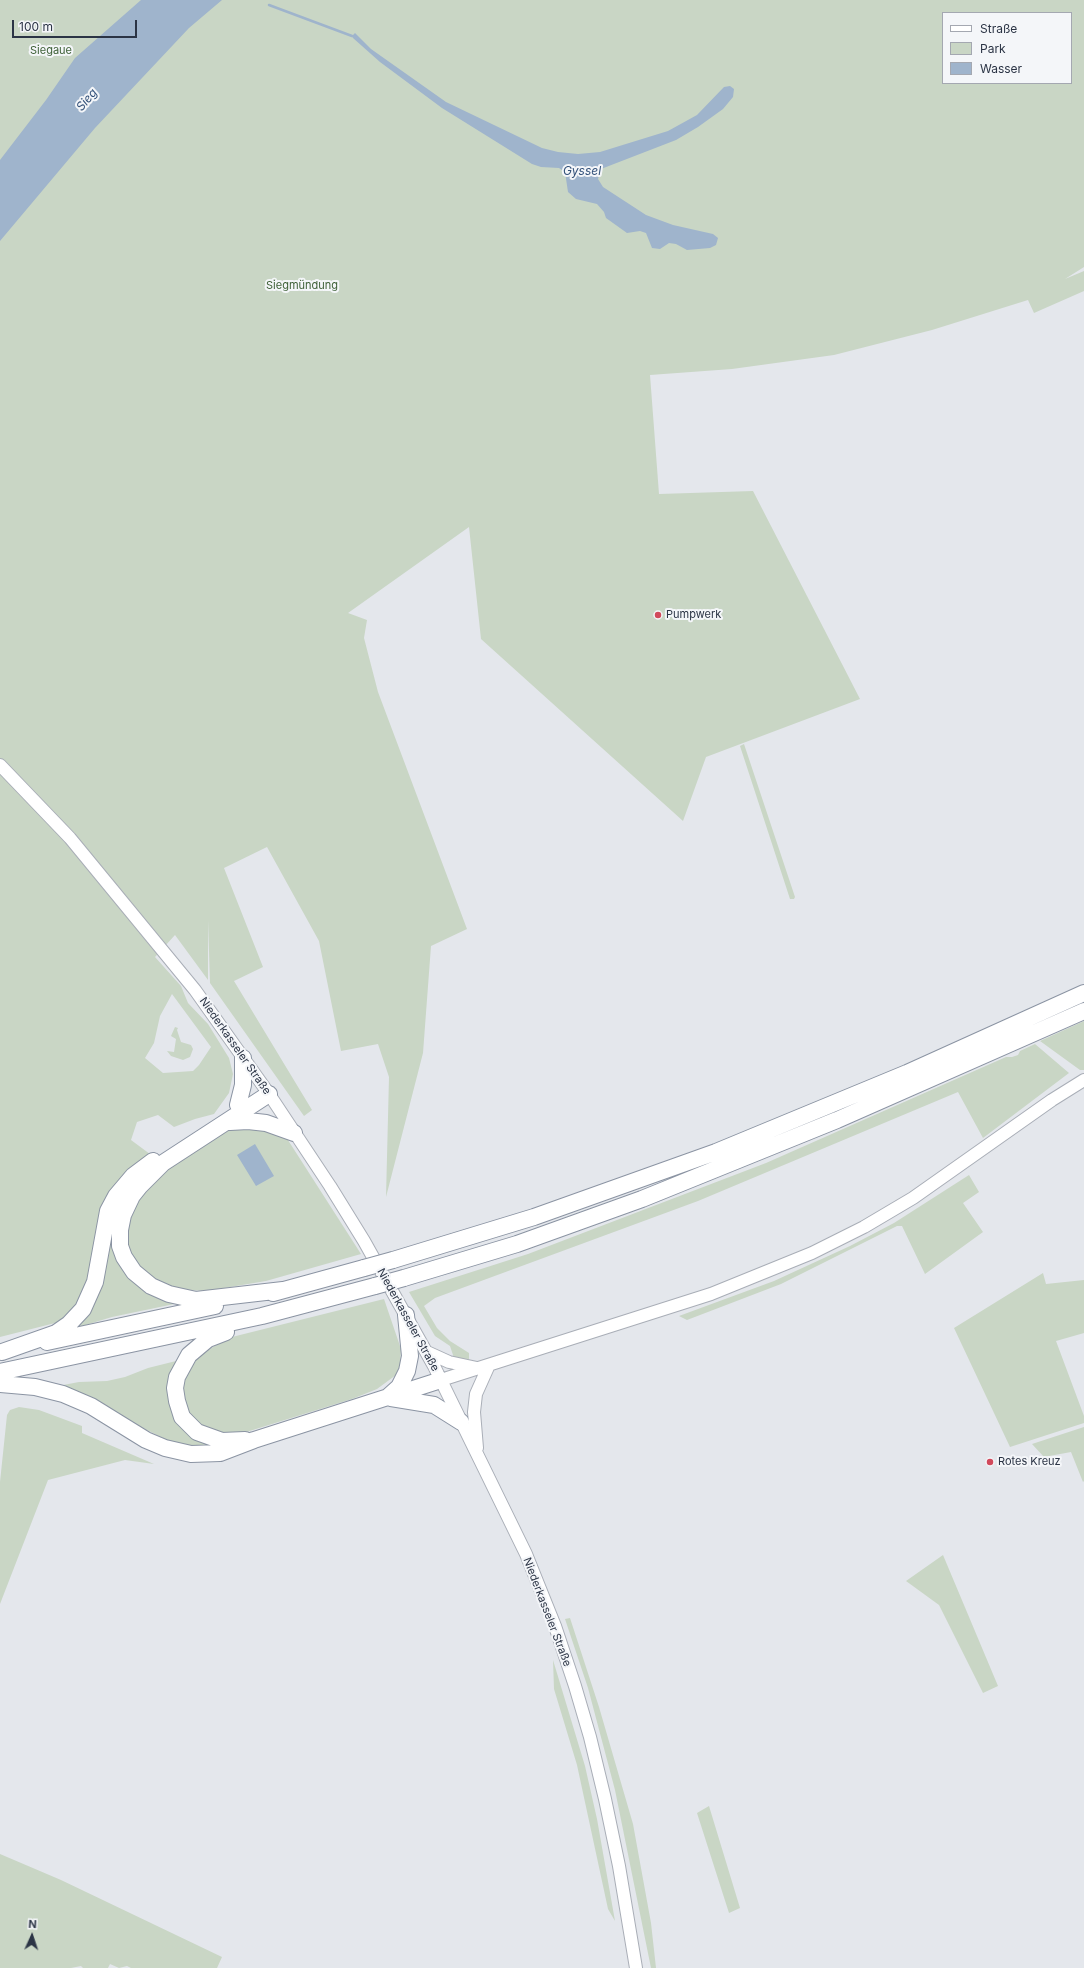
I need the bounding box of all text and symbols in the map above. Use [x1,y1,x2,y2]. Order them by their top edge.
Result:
scale bar [14,12,139,38]
legend [942,12,1072,84]
text: 100 m [19,19,53,34]
text: Straße [980,21,1017,36]
text: Park [980,41,1006,56]
park label: Siegaue [30,44,72,58]
text: Wasser [980,61,1022,76]
water label: Sieg [73,86,101,114]
water label: Gyssel [563,164,601,178]
park label: Siegmündung [266,279,338,293]
place label: Pumpwerk [666,608,721,622]
marker: Pumpwerk [653,610,663,620]
street label: Niederkasseler Straße [196,995,274,1097]
street label: Niederkasseler Straße [374,1266,442,1374]
place label: Rotes Kreuz [998,1455,1061,1469]
marker: Rotes Kreuz [985,1457,995,1467]
street label: Niederkasseler Straße [520,1556,574,1668]
north arrow [12,1916,52,1956]
text: N [28,1917,37,1931]

